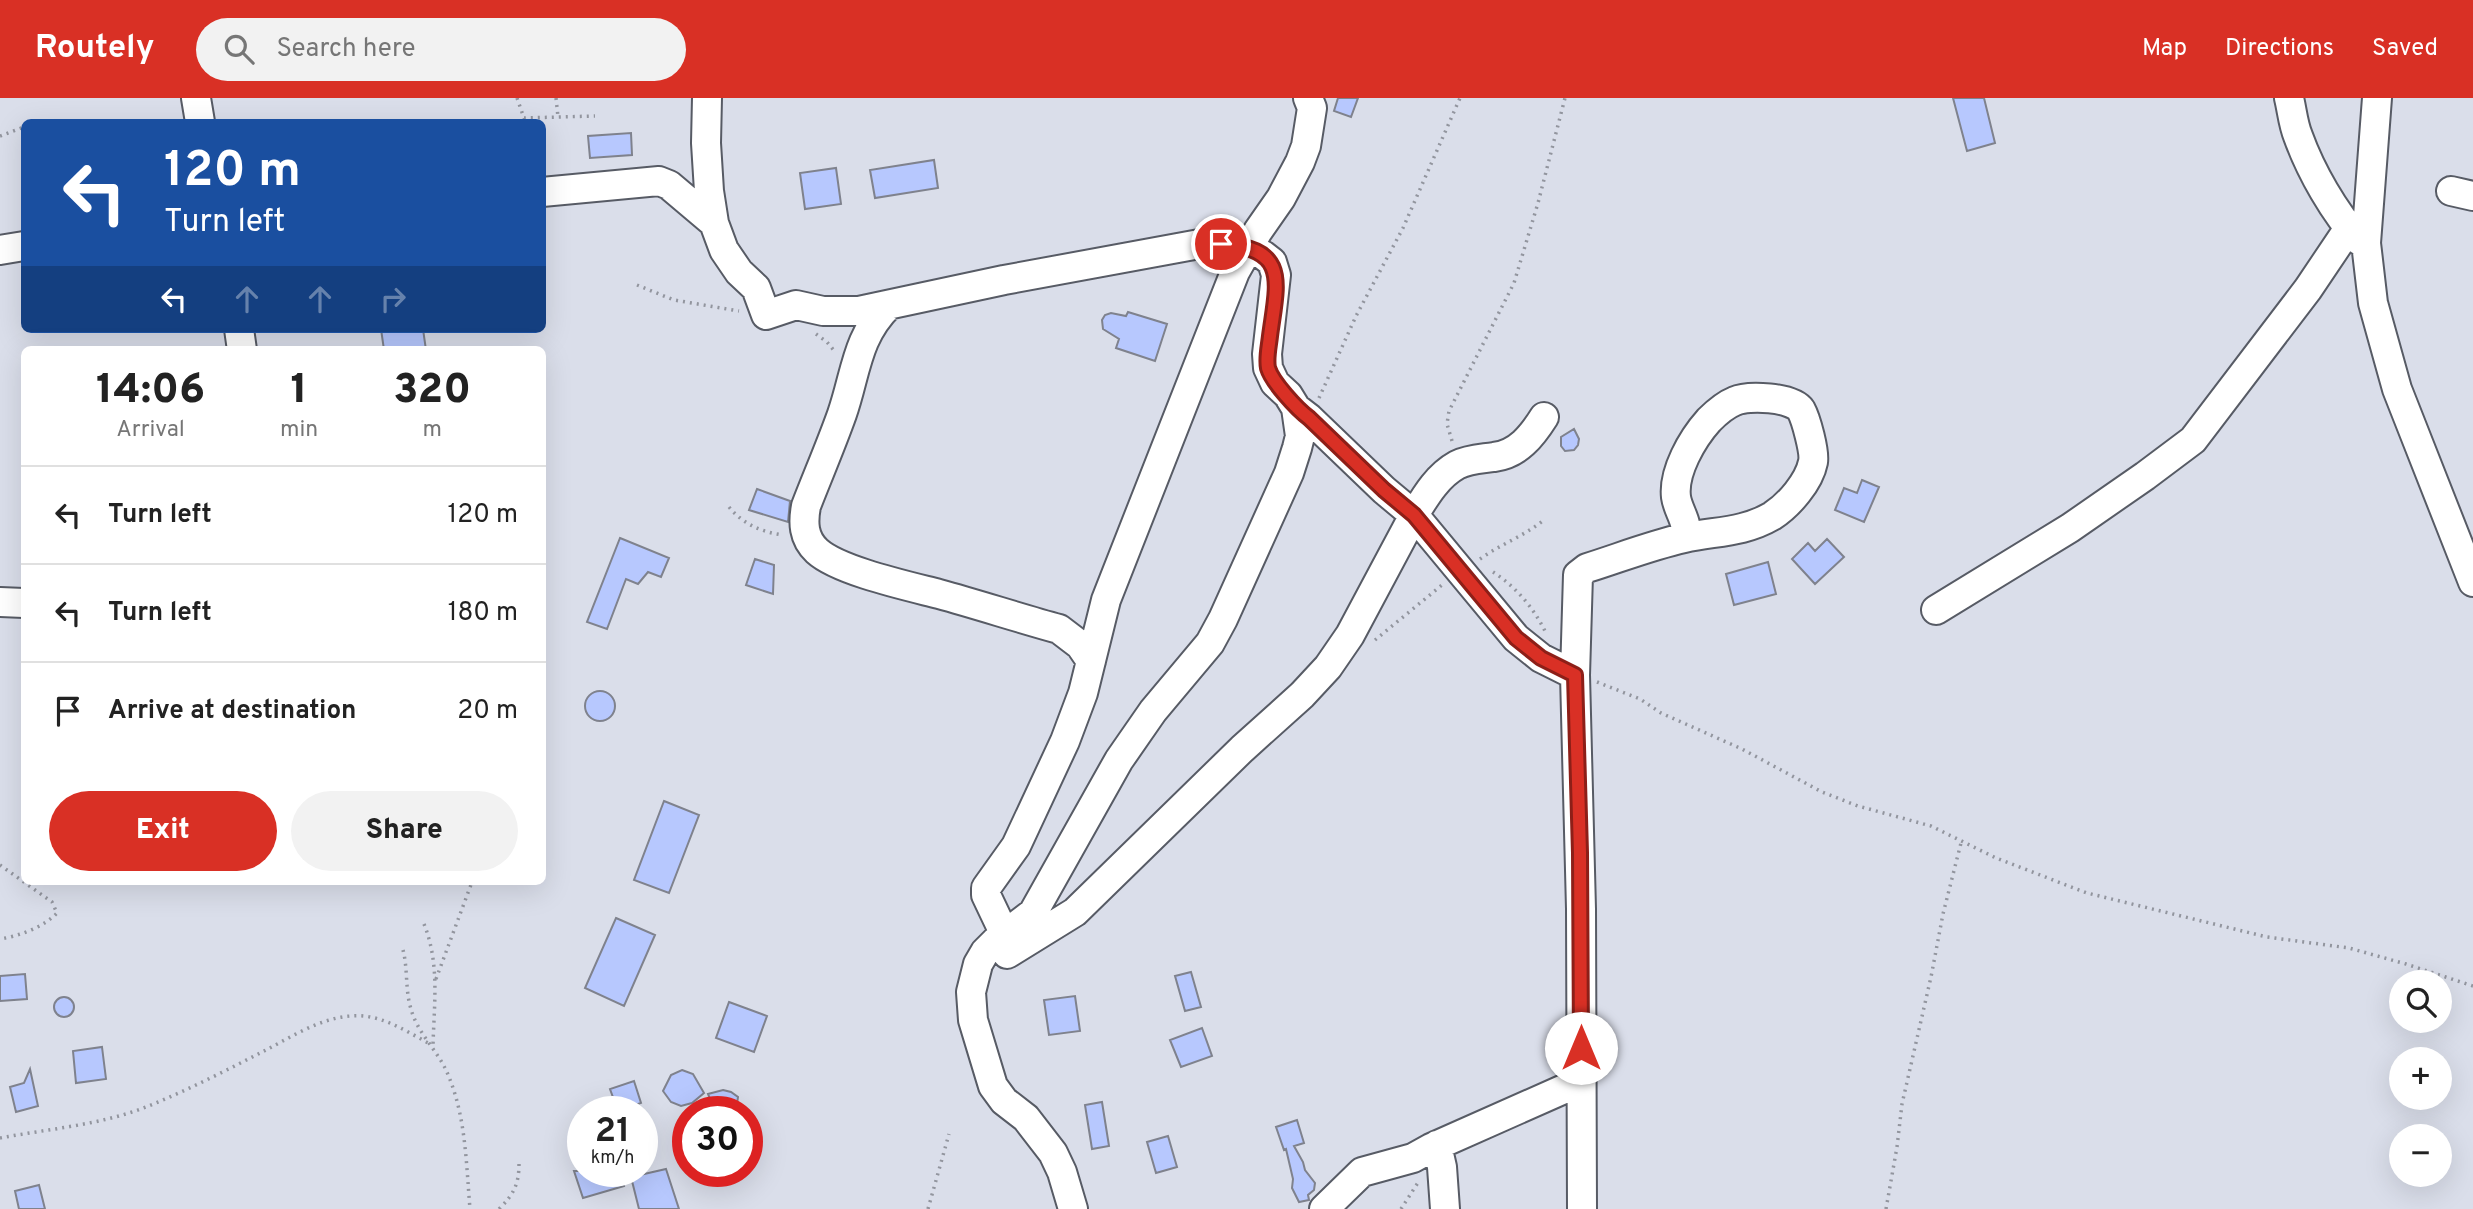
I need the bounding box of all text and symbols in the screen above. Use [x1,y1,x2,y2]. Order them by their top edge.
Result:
search box [196,18,686,81]
text: Routely [35,28,154,70]
icon: search [220,30,258,68]
text: Search here [276,33,415,66]
text: Map [2142,34,2187,64]
text: Directions [2225,34,2334,64]
text: Saved [2372,34,2438,64]
text: 120 m [164,142,301,204]
icon: left [49,147,140,238]
text: Turn left [164,203,285,243]
pin [1191,214,1251,274]
icon: arrive [1202,225,1240,263]
icon: left [155,280,193,318]
icon: ahead [228,280,266,318]
icon: ahead [301,280,339,318]
icon: right [374,280,412,318]
text: 14:06 [96,365,205,418]
text: 1 [291,365,308,418]
text: 320 [393,365,471,418]
text: Arrival [116,416,185,445]
text: min [280,416,318,445]
text: m [422,416,442,445]
icon: left [49,496,87,534]
text: Turn left [108,499,212,532]
text: 120 m [448,499,518,532]
icon: left [49,594,87,632]
text: Turn left [108,597,212,630]
text: 180 m [448,597,518,630]
icon: arrive [49,692,87,730]
text: Arrive at destination [108,695,356,728]
text: 20 m [457,695,518,728]
button: Exit [49,791,277,871]
button: Share [291,791,518,871]
map controls [2389,970,2452,1187]
button: search [2389,970,2452,1033]
position arrow [1544,1011,1618,1085]
button: + [2389,1047,2452,1110]
speed limit sign: 30 [672,1096,763,1187]
text: 21 [595,1110,630,1154]
button: − [2389,1124,2452,1187]
text: km/h [591,1147,634,1170]

